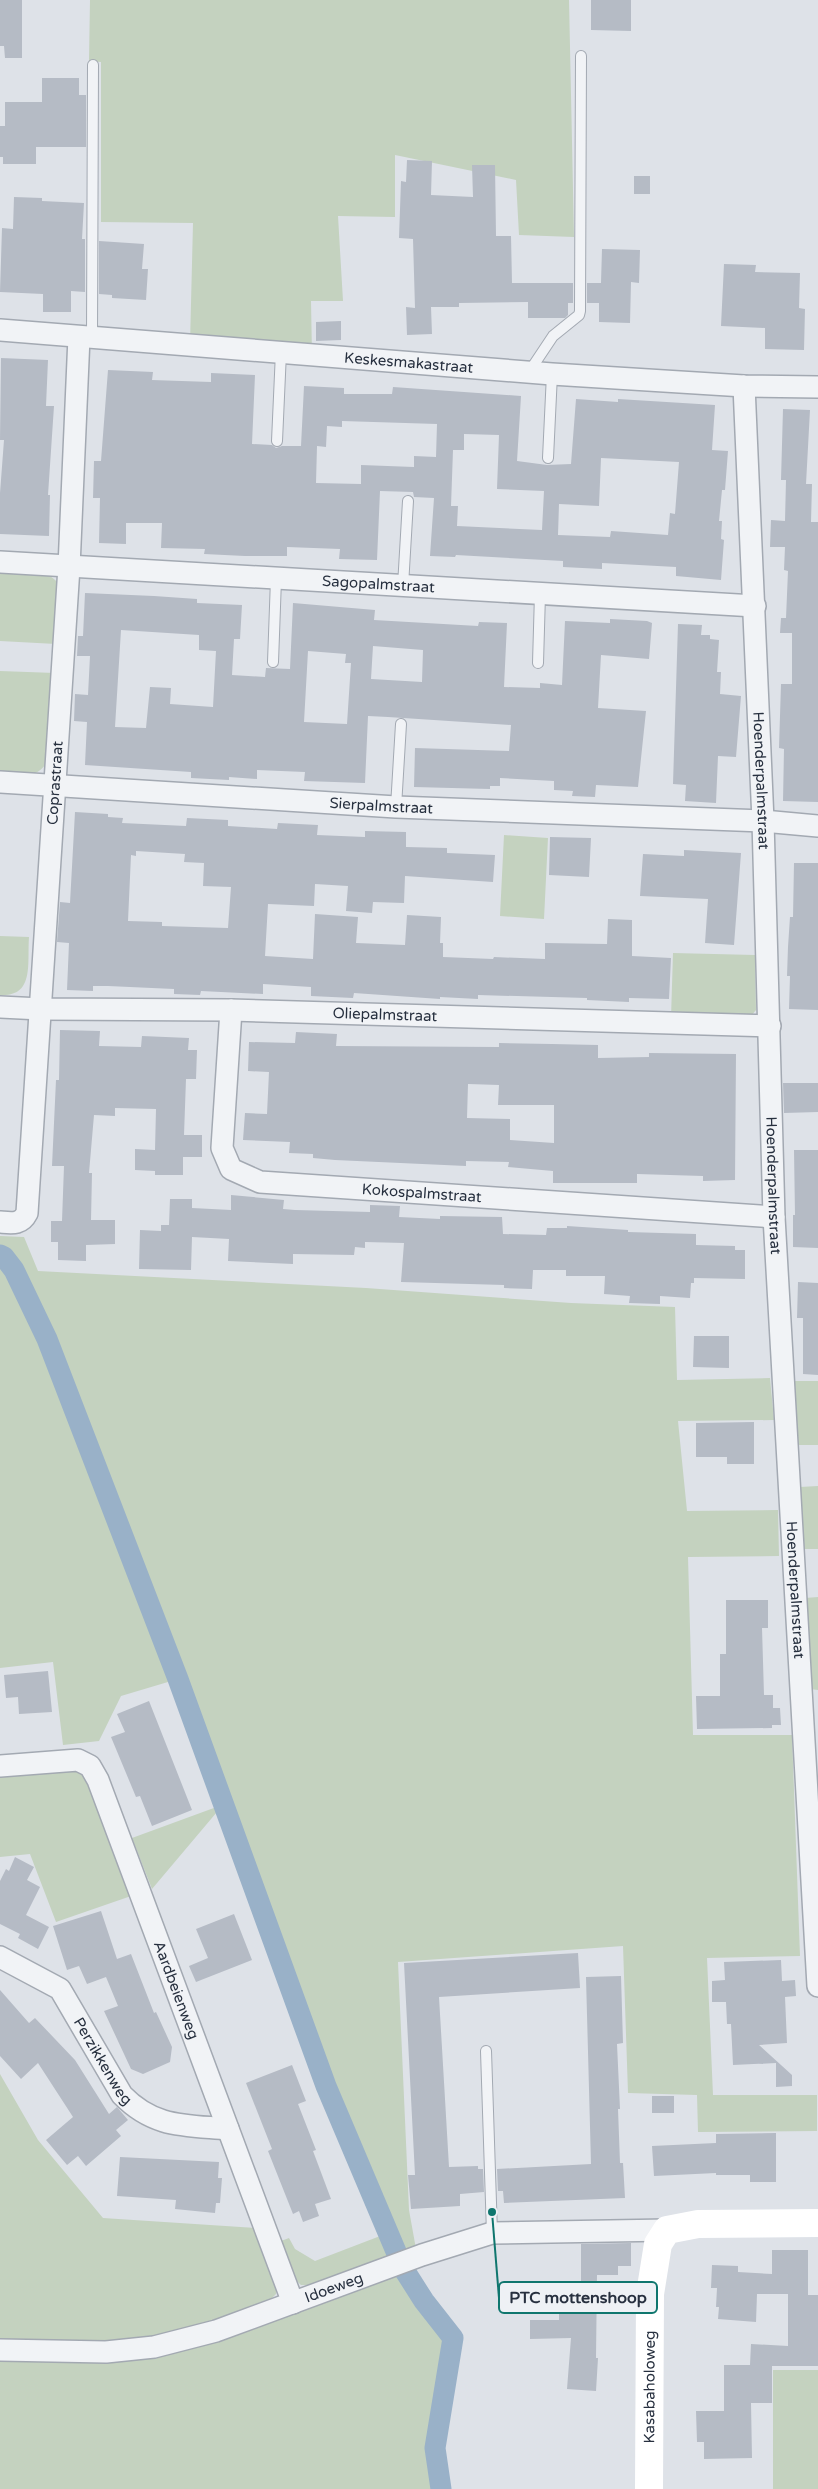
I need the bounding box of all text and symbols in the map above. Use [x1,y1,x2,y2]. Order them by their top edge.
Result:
street label: Keskesmakastraat [344,348,474,377]
street label: Sagopalmstraat [322,572,435,596]
street label: Hoenderpalmstraat [749,711,773,850]
street label: Coprastraat [43,740,67,825]
street label: Sierpalmstraat [329,794,434,817]
street label: Oliepalmstraat [332,1004,438,1025]
street label: Hoenderpalmstraat [762,1116,785,1255]
street label: Kokospalmstraat [361,1180,482,1206]
street label: Hoenderpalmstraat [782,1520,808,1660]
street label: Aardbeienweg [150,1938,203,2042]
street label: Perzikkenweg [70,2014,136,2109]
street label: Idoeweg [302,2269,366,2306]
callout: PTC mottenshoop [499,2282,657,2313]
text: PTC mottenshoop [509,2288,647,2308]
street label: Kasabaholoweg [640,2331,659,2443]

